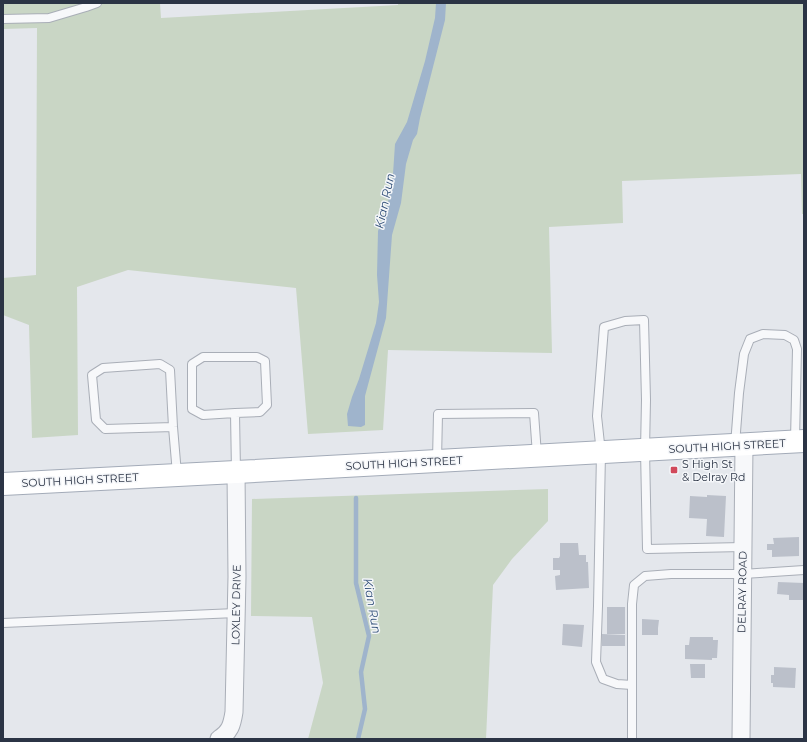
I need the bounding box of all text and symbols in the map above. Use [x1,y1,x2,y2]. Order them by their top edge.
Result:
water label: Kian Run [371,172,398,230]
street label: SOUTH HIGH STREET [668,436,787,456]
street label: SOUTH HIGH STREET [345,453,464,473]
place label: S High St & Delray Rd [682,457,745,484]
marker: S High St & Delray Rd [669,465,679,475]
street label: SOUTH HIGH STREET [21,470,140,490]
street label: DELRAY ROAD [734,551,750,633]
street label: LOXLEY DRIVE [228,564,244,646]
water label: Kian Run [360,577,385,635]

